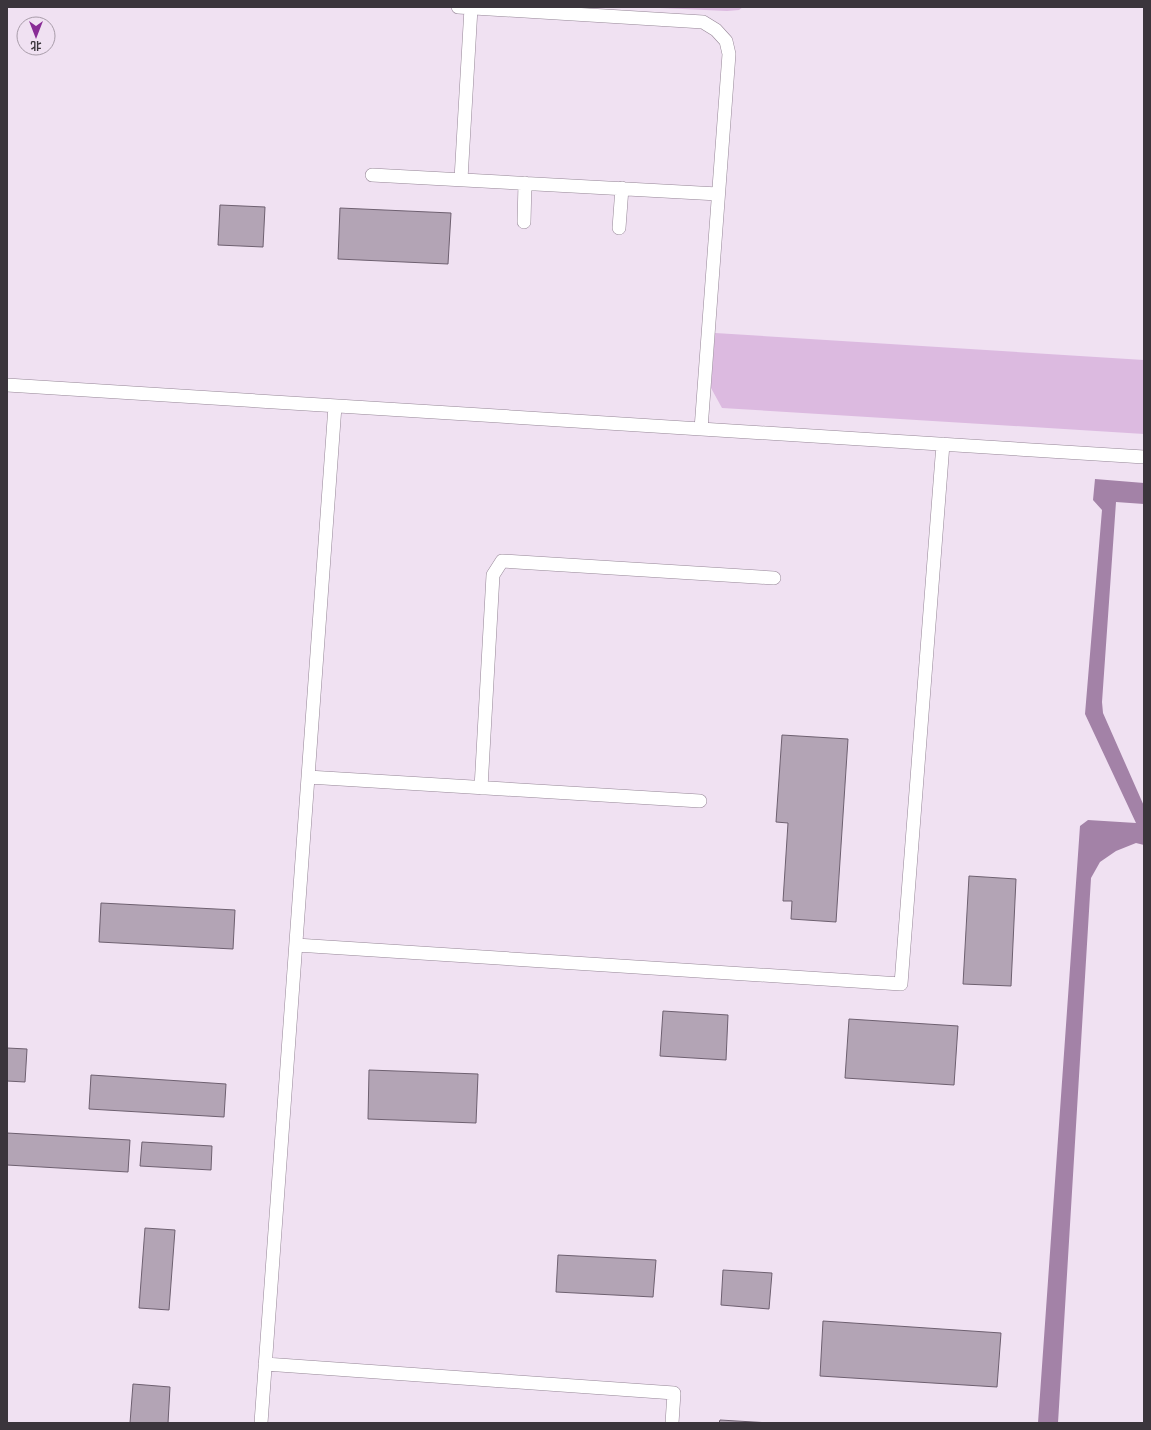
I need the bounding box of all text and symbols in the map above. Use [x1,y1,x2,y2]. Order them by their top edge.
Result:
north arrow [16,16,56,56]
text: 北 [31,39,42,52]

